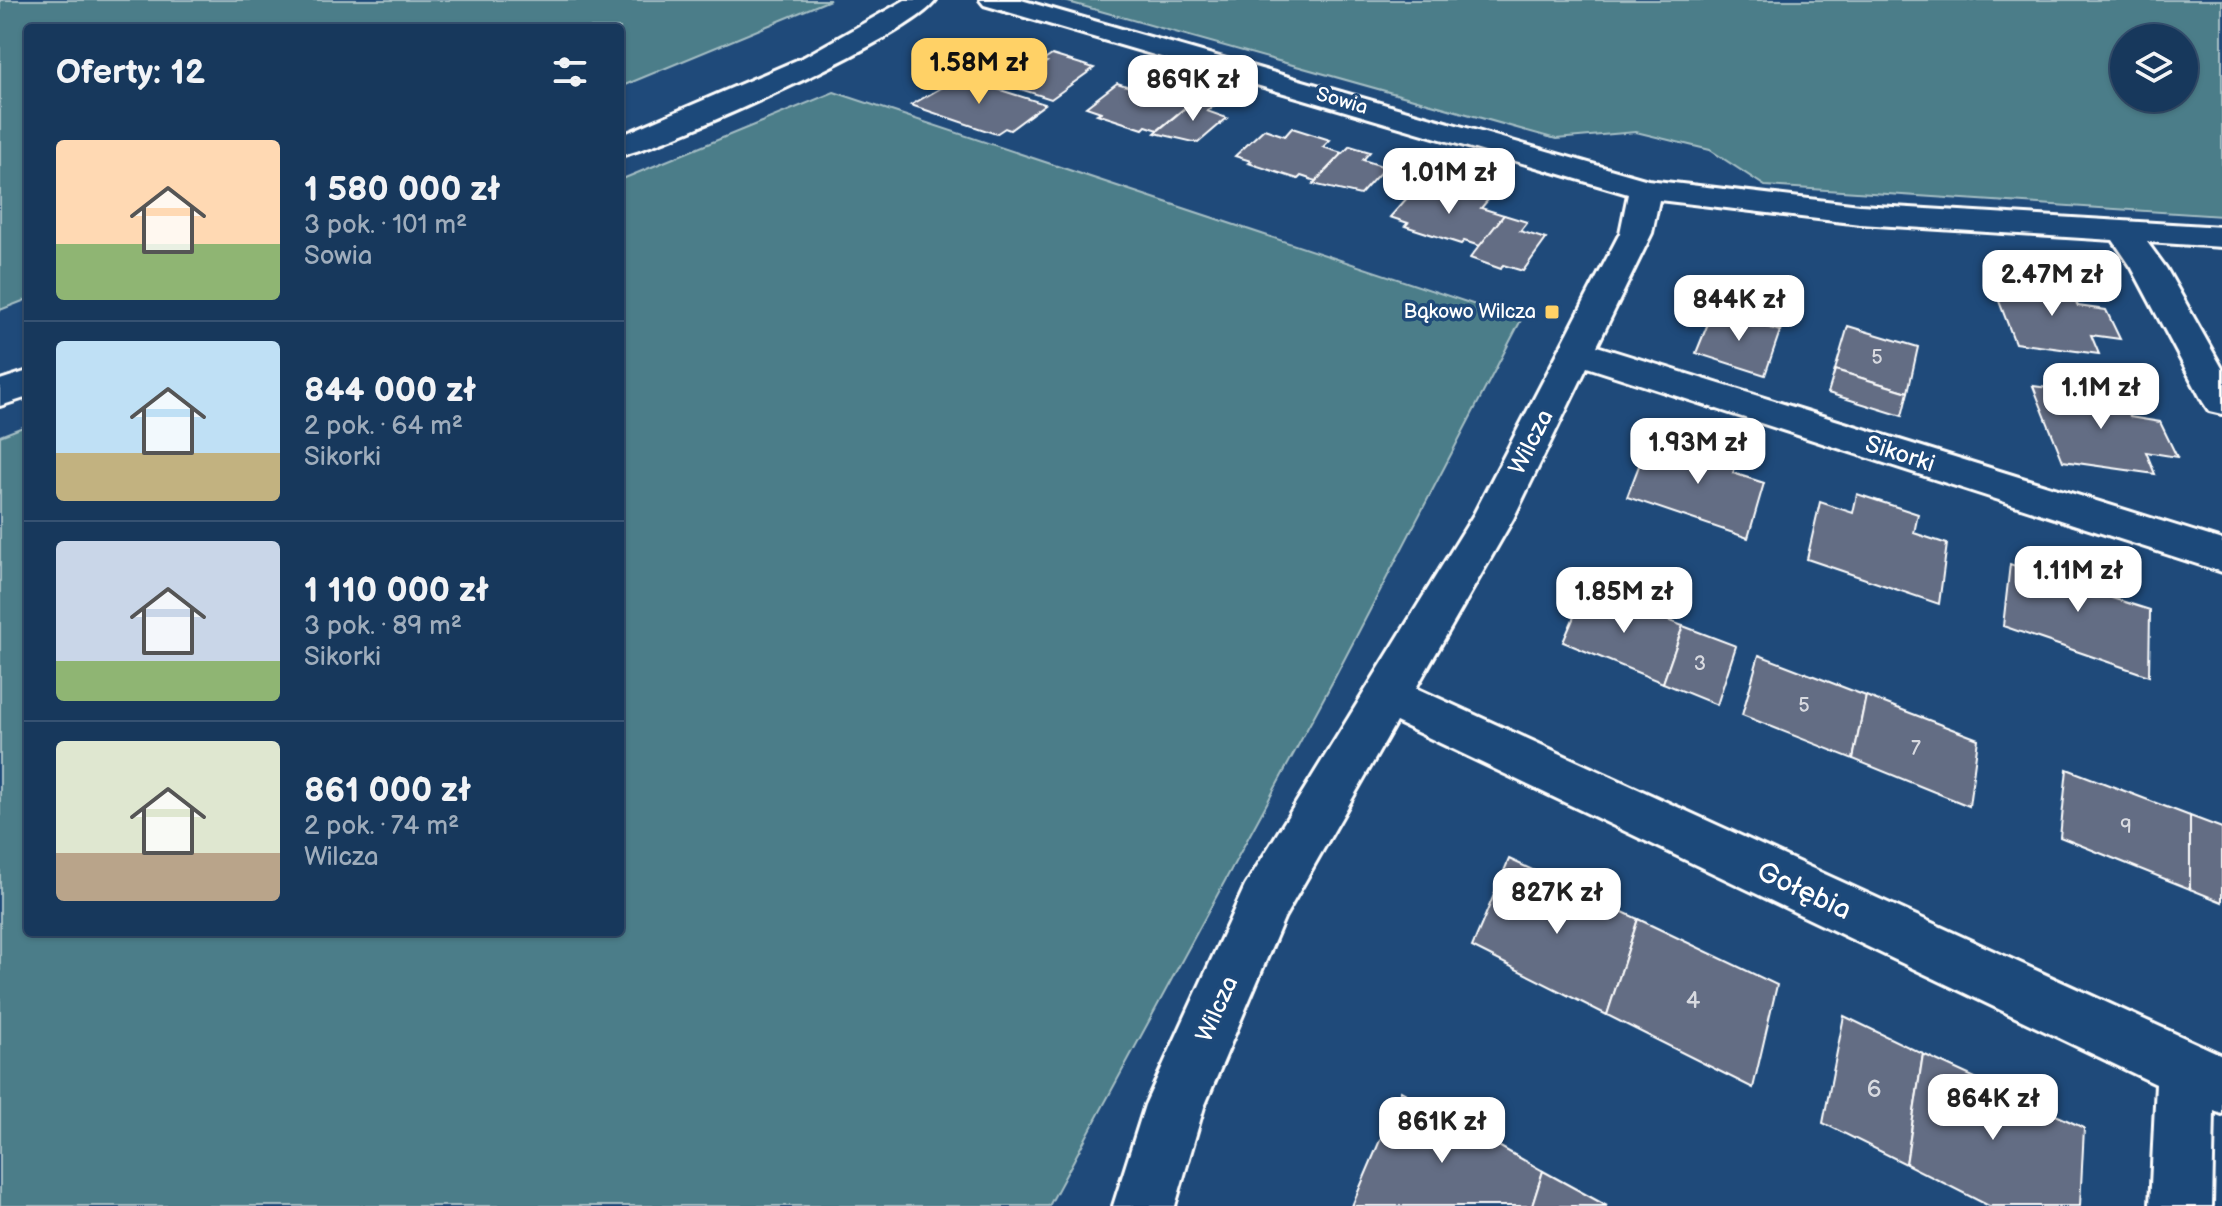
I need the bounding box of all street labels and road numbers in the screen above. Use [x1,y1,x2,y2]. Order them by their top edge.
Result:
street label: Sowia [1313,82,1371,120]
street label: Wilcza [1502,405,1560,479]
street label: Sikorki [1862,429,1938,479]
street label: Gołębia [1752,855,1856,927]
street label: Wilcza [1190,972,1244,1046]

